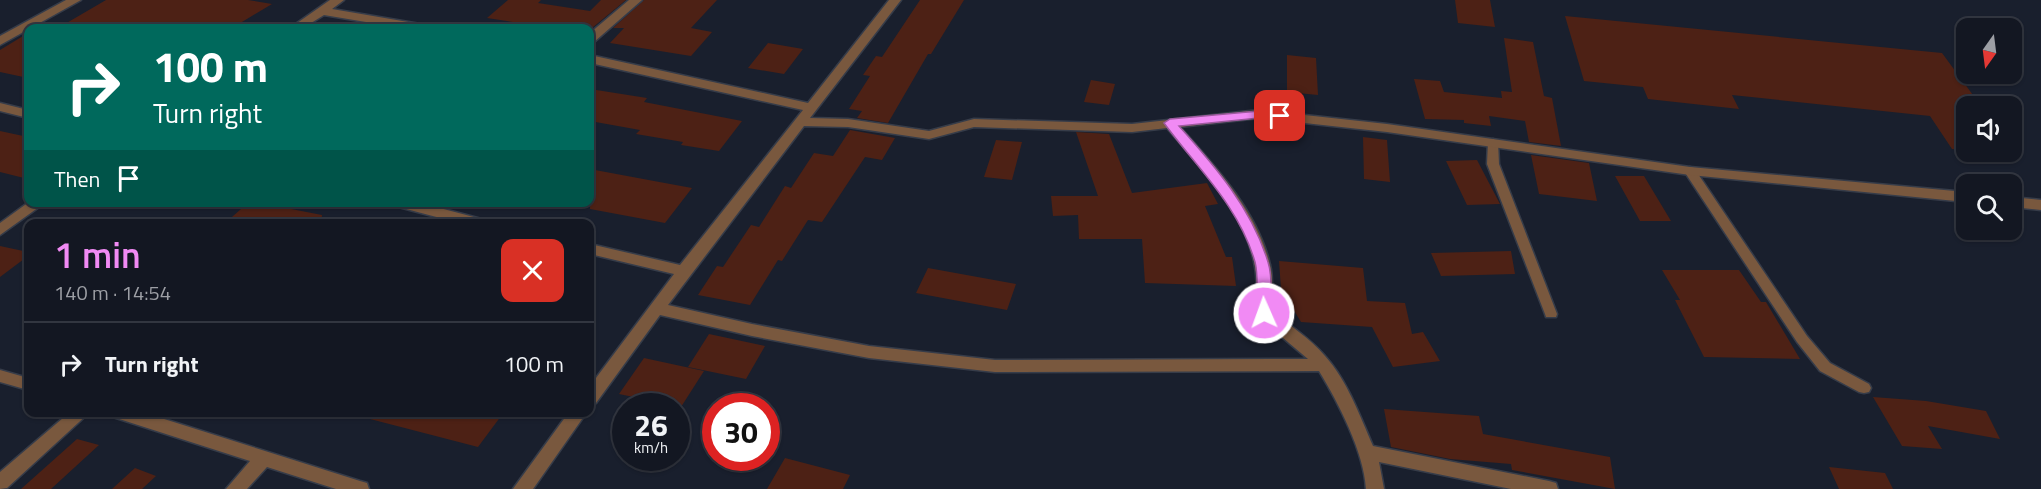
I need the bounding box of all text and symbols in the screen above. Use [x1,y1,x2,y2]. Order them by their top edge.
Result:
north arrow [1956,18,2022,84]
map controls [1956,18,2022,240]
text: 100 m [153,34,268,98]
icon: right [54,48,132,126]
pin [1254,90,1305,141]
text: Turn right [153,92,262,133]
button: sound [1956,96,2022,162]
icon: arrive [1263,99,1296,132]
text: Then [54,162,100,196]
icon: arrive [112,162,145,195]
button: search [1956,174,2022,240]
text: 1 min [54,227,141,282]
button: close [501,239,564,302]
text: 140 m · 14:54 [54,277,171,308]
position arrow [1232,281,1296,345]
text: Turn right [105,347,199,381]
text: 100 m [504,347,564,381]
icon: right [54,348,87,381]
speed limit sign: 30 [702,393,780,471]
text: 26 [634,402,668,448]
text: km/h [634,436,668,459]

